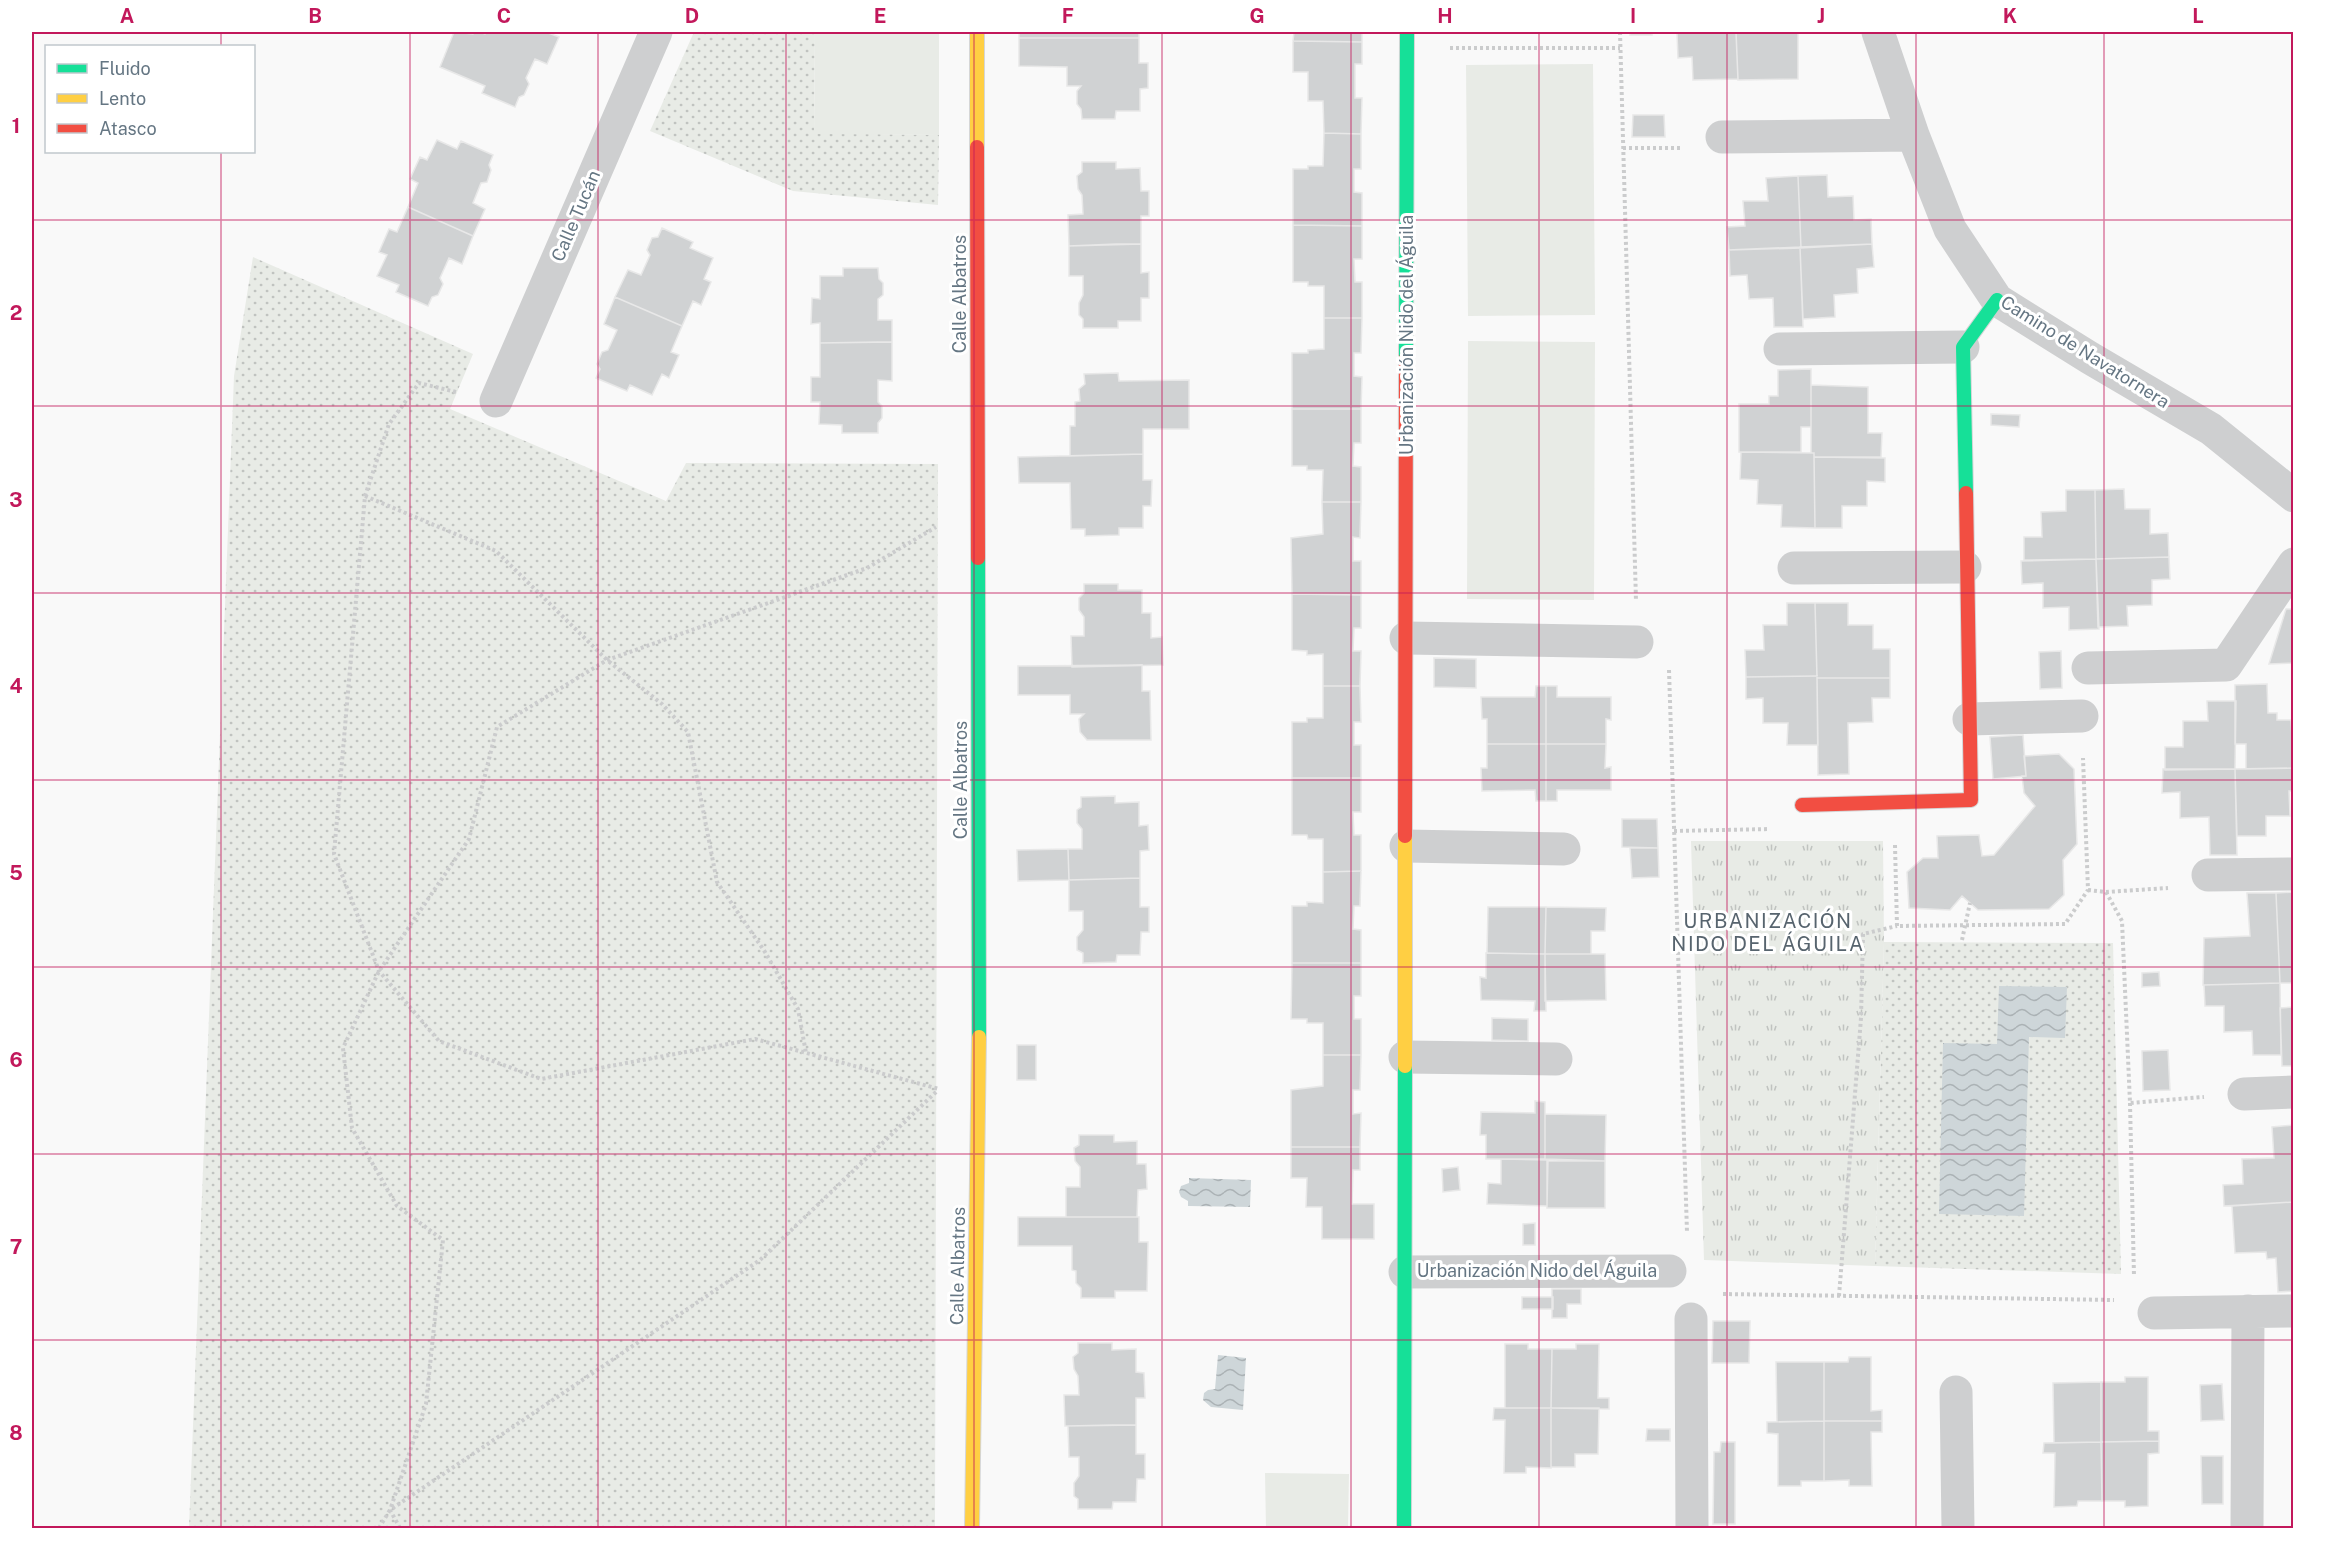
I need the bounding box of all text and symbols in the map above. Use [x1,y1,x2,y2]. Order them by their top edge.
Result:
text: A [120,4,134,28]
text: B [308,4,322,28]
text: C [497,4,511,28]
text: D [685,4,699,28]
text: E [874,4,886,28]
text: F [1062,4,1074,28]
text: G [1249,4,1265,28]
text: H [1437,4,1453,28]
text: I [1630,4,1636,28]
text: J [1817,4,1825,28]
text: K [2003,4,2017,28]
text: L [2192,4,2204,28]
legend [45,45,255,153]
text: Fluido [99,58,151,79]
text: Lento [99,88,146,109]
text: 1 [12,114,20,138]
text: Atasco [99,118,157,139]
street label: Calle Tucán [547,167,604,265]
street label: Urbanización Nido del Águila [1395,215,1417,455]
street label: Calle Albatros [949,235,970,353]
street label: Camino de Navatornera [1997,291,2174,412]
text: 2 [10,301,22,325]
text: 3 [9,488,23,512]
text: 4 [9,674,23,698]
street label: Calle Albatros [950,721,971,839]
text: 5 [9,861,23,885]
district label: URBANIZACIÓN NIDO DEL ÁGUILA [1671,908,1865,956]
text: 6 [9,1048,23,1072]
street label: Calle Albatros [946,1207,969,1325]
text: 7 [10,1235,22,1259]
street label: Urbanización Nido del Águila [1417,1259,1657,1281]
text: 8 [9,1421,23,1445]

